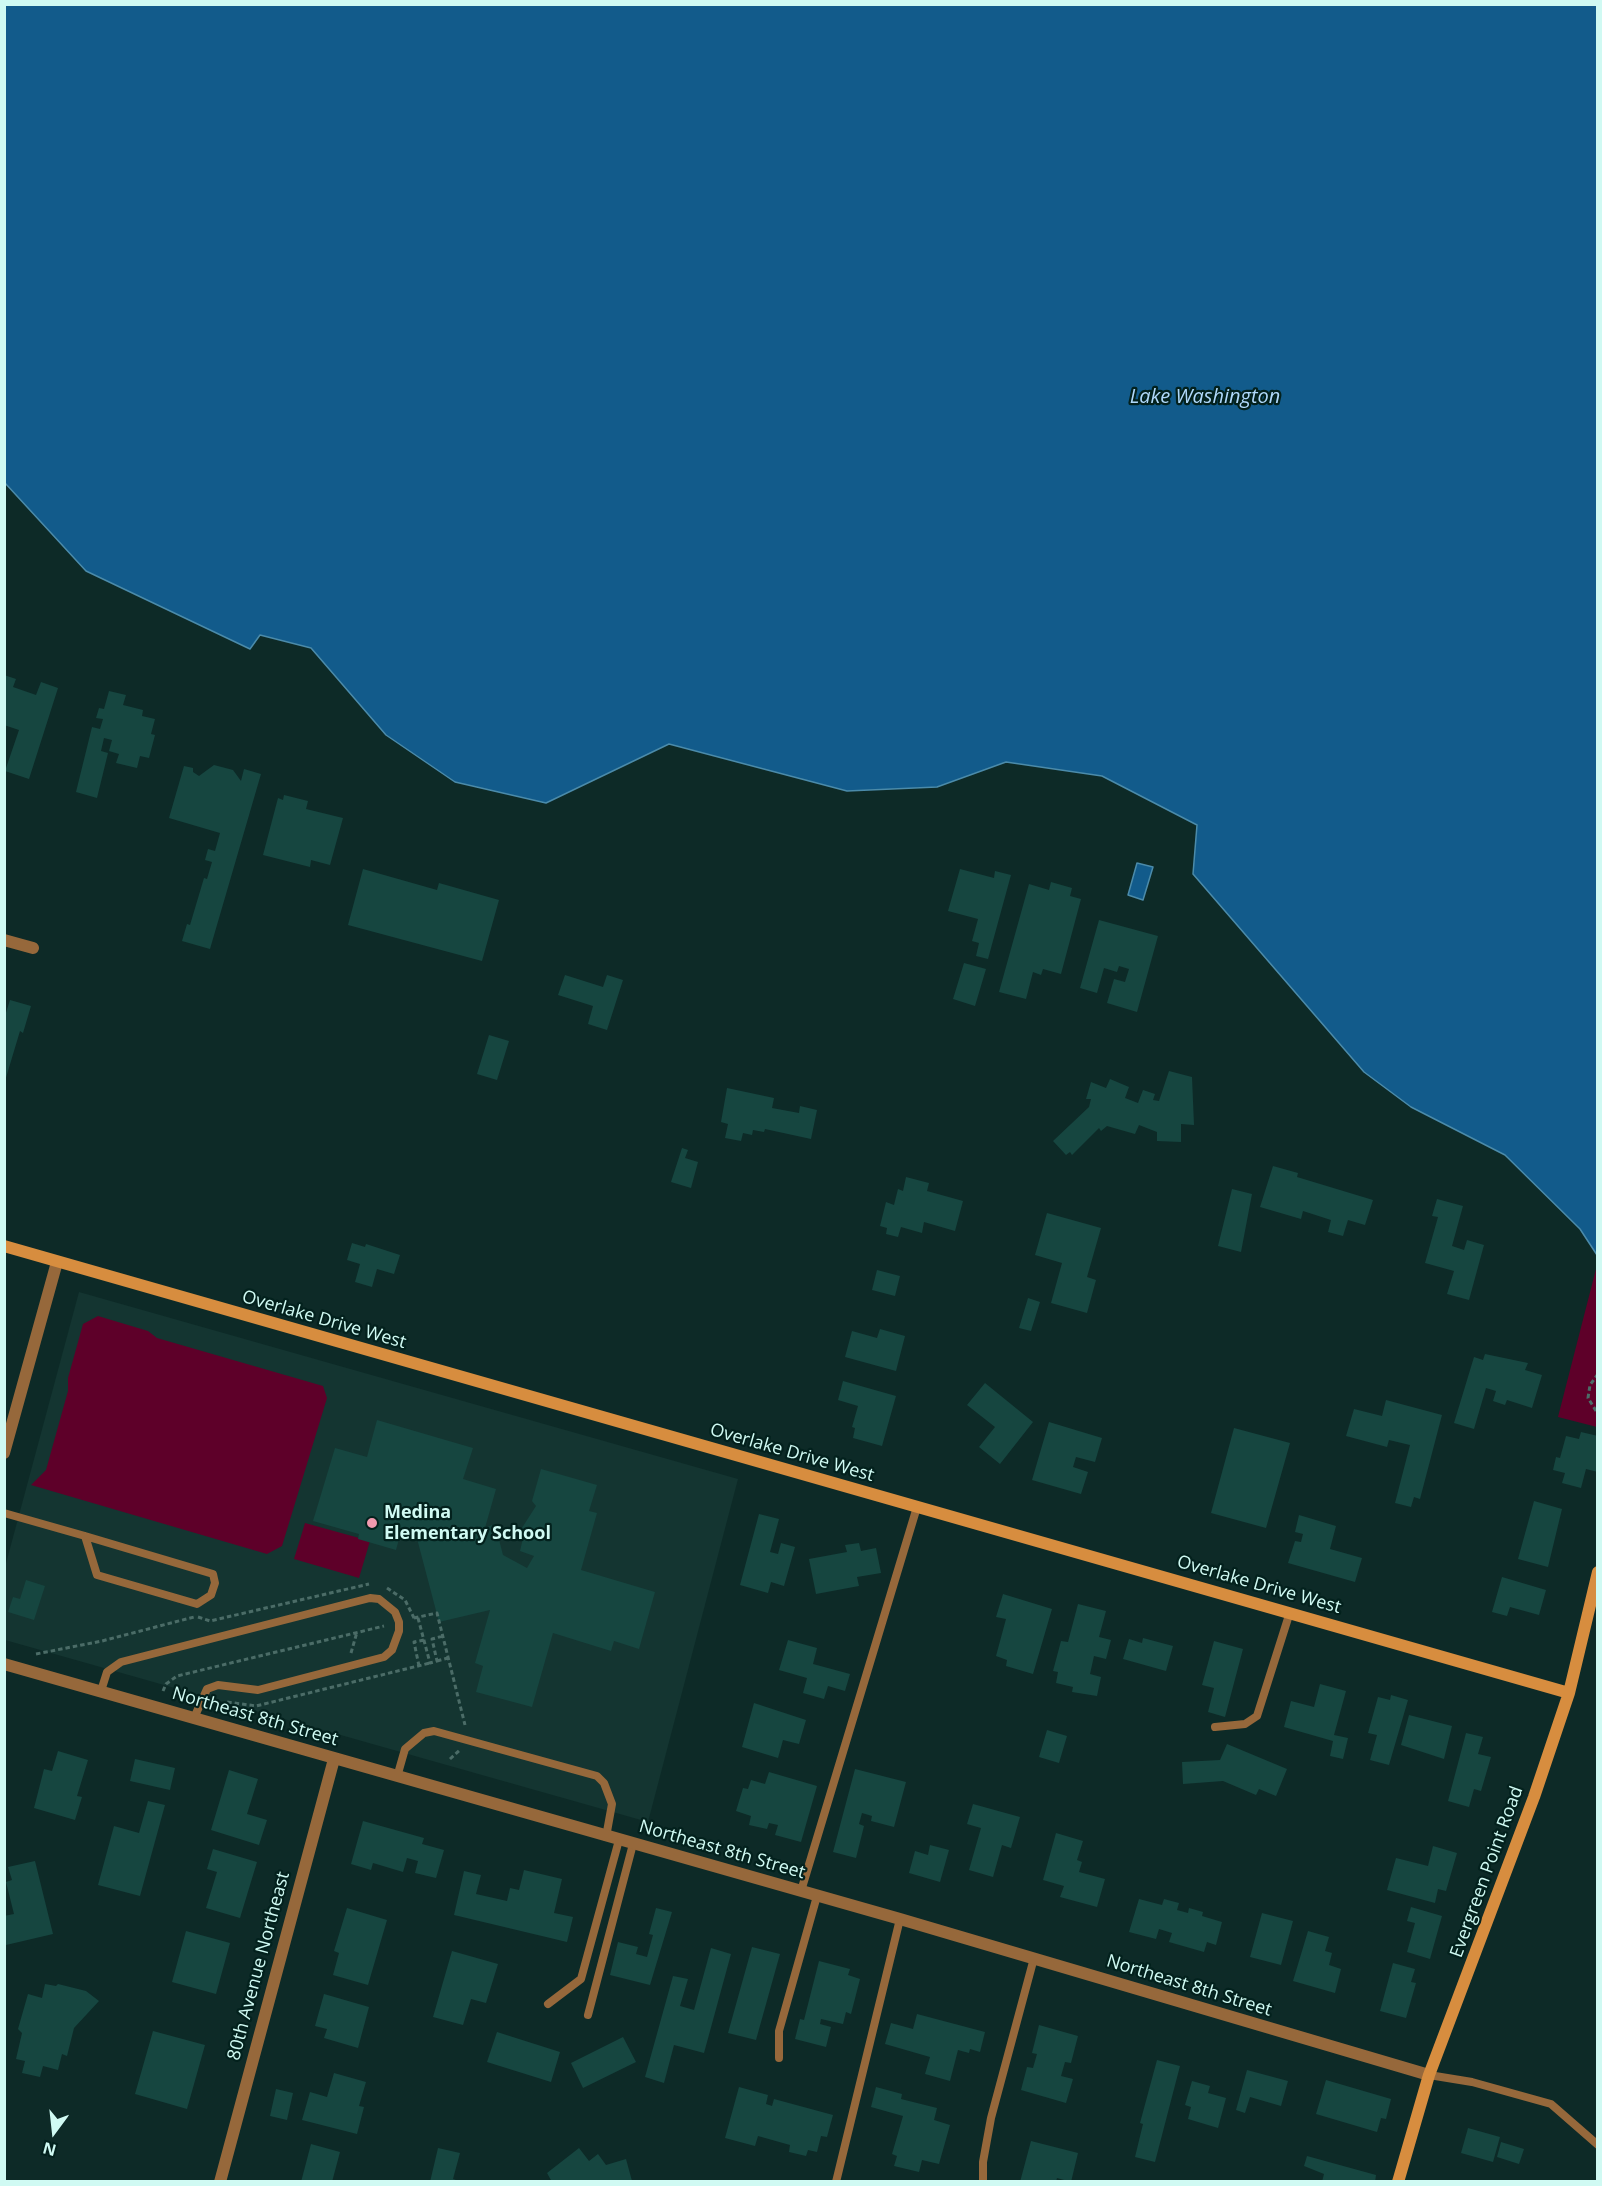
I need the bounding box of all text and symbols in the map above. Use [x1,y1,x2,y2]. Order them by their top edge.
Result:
water label: Lake Washington [1130,385,1280,409]
street label: Overlake Drive West [239,1286,409,1354]
street label: Overlake Drive West [707,1419,877,1487]
place label: Medina Elementary School [384,1502,551,1544]
marker: Medina Elementary School [365,1516,379,1530]
street label: Overlake Drive West [1174,1551,1344,1619]
street label: Northeast 8th Street [170,1683,340,1751]
street label: Evergreen Point Road [1446,1783,1528,1961]
street label: Northeast 8th Street [637,1816,807,1884]
street label: 80th Avenue Northeast [223,1869,295,2063]
street label: Northeast 8th Street [1104,1951,1274,2021]
north arrow [24,2102,84,2162]
text: N [40,2137,58,2162]

